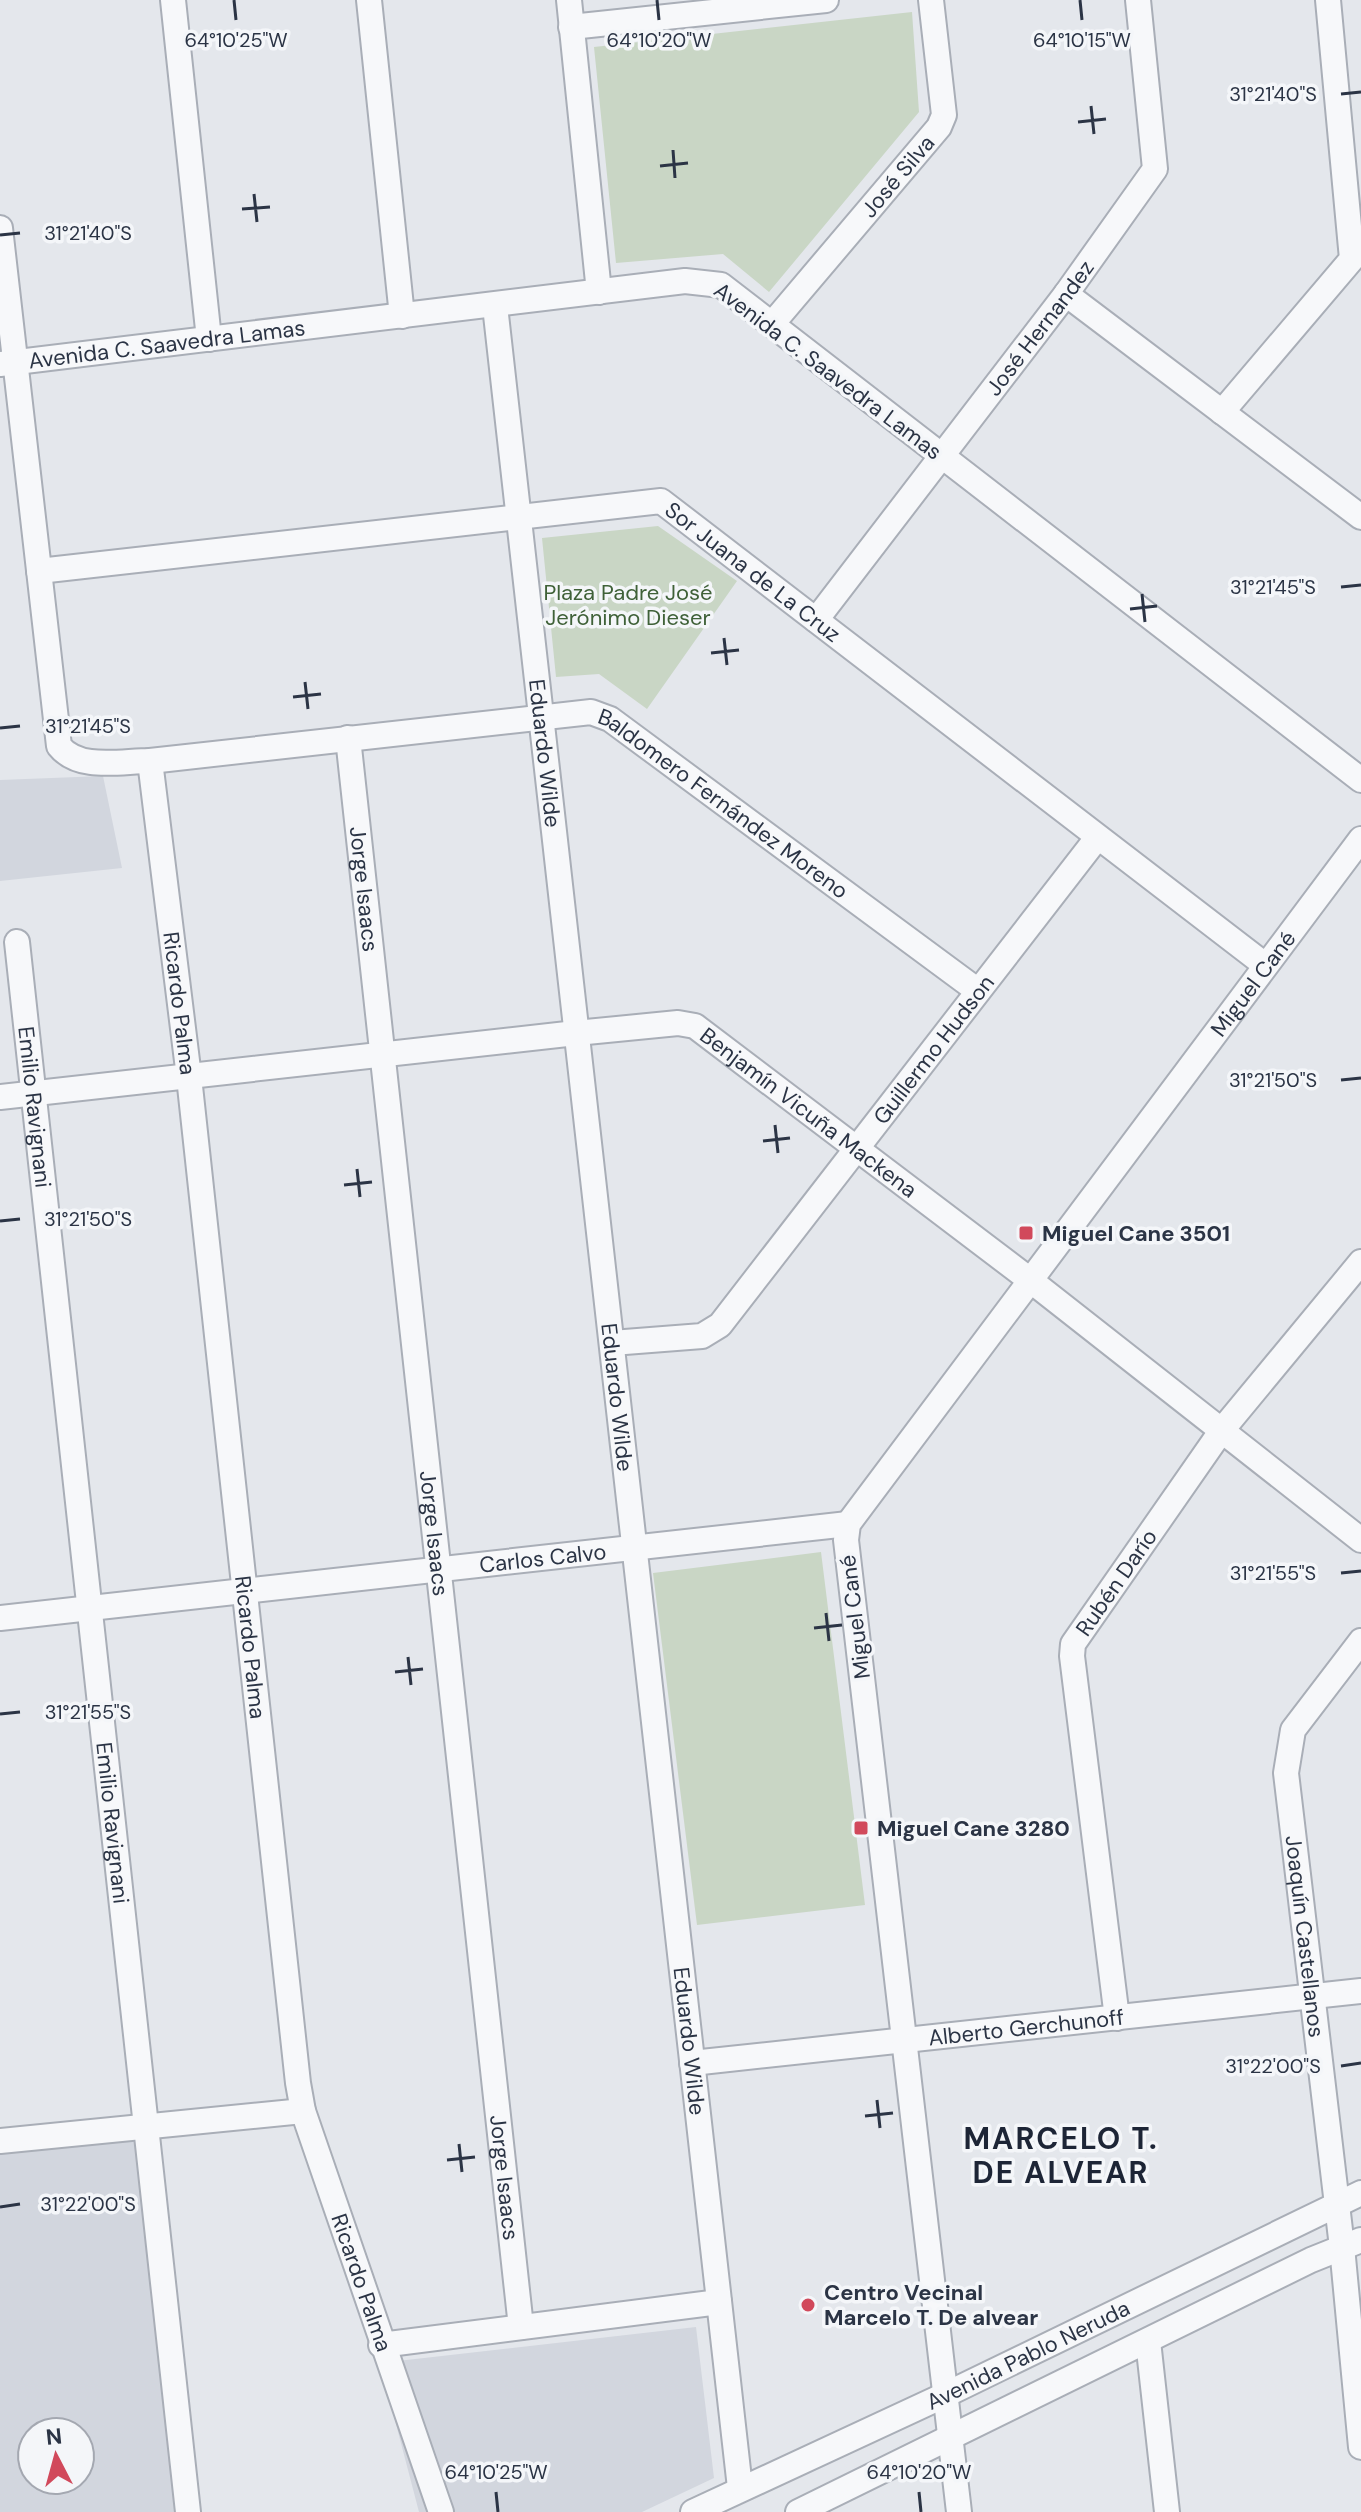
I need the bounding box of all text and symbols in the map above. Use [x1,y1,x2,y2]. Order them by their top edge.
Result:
text: 64°10'25"W [184,27,288,53]
text: 64°10'20"W [607,27,711,53]
text: 64°10'15"W [1033,27,1131,53]
text: 31°21'40"S [1229,81,1317,107]
street label: José Silva [854,129,941,223]
text: 31°21'40"S [44,220,132,246]
street label: José Hernandez [979,254,1100,401]
street label: Avenida C. Saavedra Lamas [708,276,948,466]
street label: Avenida C. Saavedra Lamas [27,313,307,375]
street label: Sor Juana de La Cruz [659,495,847,648]
text: 31°21'45"S [1230,574,1316,600]
park label: Plaza Padre José Jerónimo Dieser [543,578,713,632]
street label: Eduardo Wilde [522,678,568,829]
street label: Baldomero Fernández Moreno [594,701,854,905]
text: 31°21'45"S [45,713,131,739]
street label: Jorge Isaacs [343,825,386,953]
street label: Miguel Cané [1204,925,1302,1042]
street label: Ricardo Palma [157,930,203,1076]
street label: Guillermo Hudson [866,969,1000,1130]
street label: Benjamín Vicuña Mackena [694,1021,923,1204]
street label: Emilio Ravignani [12,1025,58,1189]
text: 31°21'50"S [1229,1067,1317,1093]
text: 31°21'50"S [44,1206,132,1232]
place label: Miguel Cane 3501 [1042,1219,1230,1248]
marker: Miguel Cane 3501 [1017,1224,1035,1242]
street label: Eduardo Wilde [595,1321,640,1473]
street label: Jorge Isaacs [413,1469,456,1597]
street label: Rubén Darío [1069,1523,1163,1641]
street label: Carlos Calvo [478,1536,608,1579]
street label: Miguel Cané [833,1553,877,1681]
text: 31°21'55"S [1230,1560,1316,1586]
street label: Ricardo Palma [229,1574,273,1720]
text: 31°21'55"S [45,1699,131,1725]
street label: Emilio Ravignani [90,1740,136,1905]
place label: Miguel Cane 3280 [877,1814,1070,1843]
marker: Miguel Cane 3280 [852,1819,870,1837]
street label: Joaquín Castellanos [1279,1834,1332,2039]
street label: Eduardo Wilde [667,1965,713,2117]
street label: Alberto Gerchunoff [927,2002,1125,2052]
text: 31°22'00"S [1225,2053,1321,2079]
street label: Jorge Isaacs [483,2113,526,2242]
district label: MARCELO T. DE ALVEAR [964,2119,1158,2192]
text: 31°22'00"S [40,2191,136,2217]
street label: Ricardo Palma [325,2210,399,2355]
place label: Centro Vecinal Marcelo T. De alvear [824,2278,1038,2332]
street label: Avenida Pablo Neruda [922,2293,1134,2416]
marker: Centro Vecinal Marcelo T. De alvear [799,2296,817,2314]
north arrow [16,2416,96,2496]
text: N [44,2421,63,2452]
text: 64°10'25"W [444,2459,548,2485]
text: 64°10'20"W [867,2459,971,2485]

